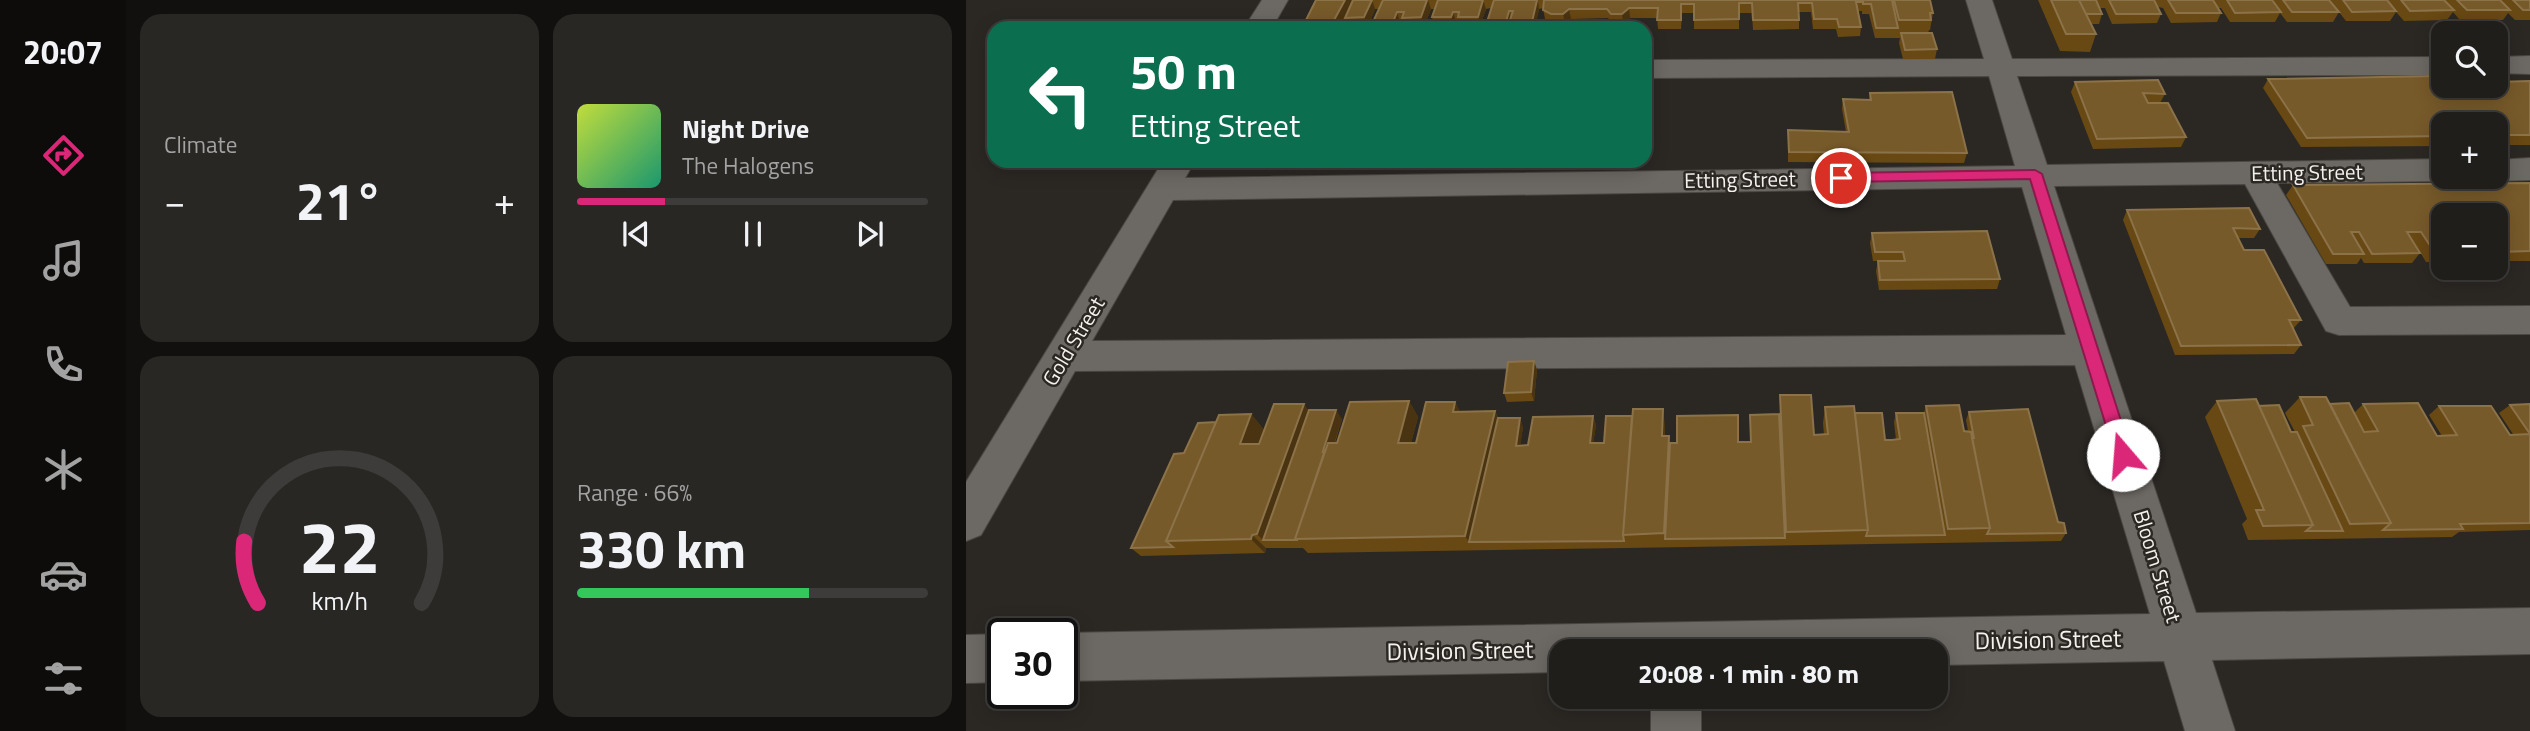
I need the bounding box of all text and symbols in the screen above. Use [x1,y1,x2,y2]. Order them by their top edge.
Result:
map controls [2431,21,2508,280]
button: search [2431,21,2508,98]
text: 20:07 [23,28,103,76]
text: 50 m [1130,33,1237,108]
icon: left [1015,49,1106,140]
text: Etting Street [1130,101,1300,149]
text: Night Drive [682,109,809,148]
button: + [2431,112,2508,189]
text: Climate [164,127,237,162]
icon: directions [39,131,88,180]
text: The Halogens [682,148,814,183]
pin [1811,148,1871,208]
street label: Etting Street [2251,155,2364,189]
icon: arrive [1822,159,1860,197]
text: 21° [296,161,383,240]
street label: Etting Street [1684,162,1797,196]
text: − [164,172,185,230]
text: + [494,172,515,230]
button: − [2431,203,2508,280]
icon: previous [617,215,655,253]
icon: pause [734,215,772,253]
icon: next [851,215,889,253]
icon: music [39,236,88,285]
street label: Gold Street [1034,290,1112,392]
icon: phone [39,340,88,389]
position arrow [2086,418,2160,492]
icon: climate [39,445,88,494]
text: Range · 66% [577,475,692,510]
text: 22 [299,491,380,601]
street label: Bloom Street [2126,506,2190,627]
text: 330 km [577,509,746,588]
icon: car [39,550,88,599]
text: km/h [311,581,368,619]
speed limit sign: 30 [987,618,1078,709]
street label: Division Street [1974,620,2122,658]
street label: Division Street [1386,631,1534,669]
icon: filters [39,654,88,703]
text: 20:08 · 1 min · 80 m [1638,654,1859,693]

